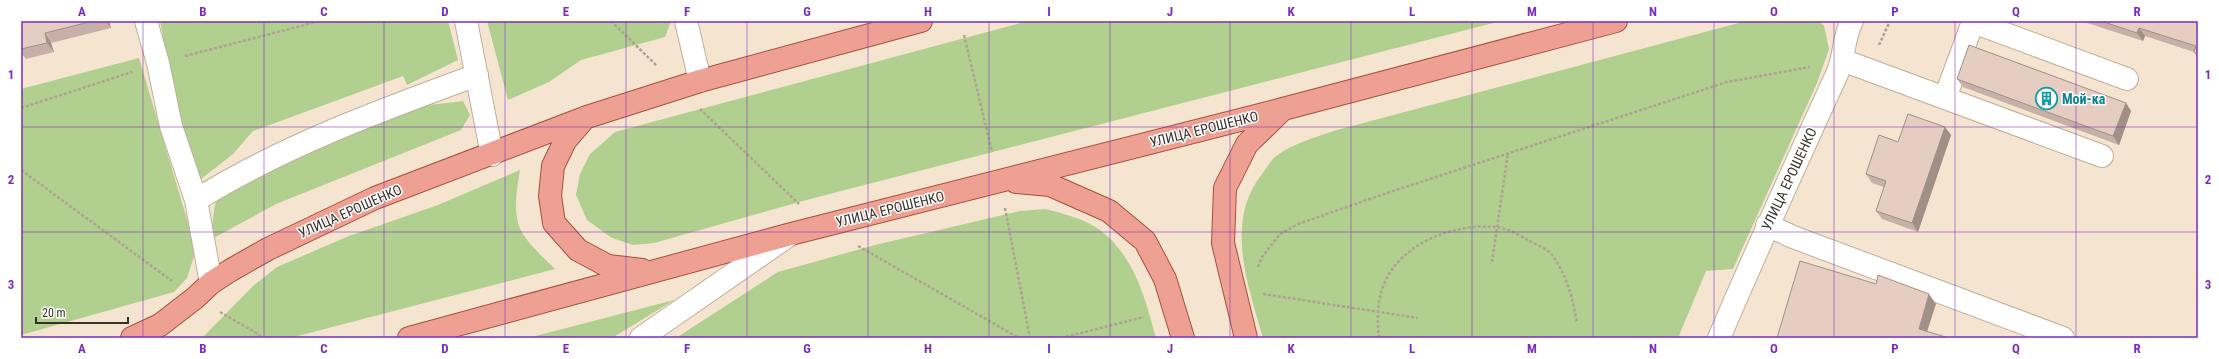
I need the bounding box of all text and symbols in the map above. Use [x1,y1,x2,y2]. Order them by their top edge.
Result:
text: A [78,4,86,19]
text: B [199,4,207,19]
text: C [320,4,328,19]
text: D [441,4,449,19]
text: E [563,4,570,19]
text: F [684,4,690,19]
text: G [803,4,811,19]
text: H [924,4,932,19]
text: I [1047,4,1051,19]
text: J [1167,4,1173,19]
text: K [1287,4,1295,19]
text: L [1409,4,1415,19]
text: M [1527,4,1537,19]
text: N [1649,4,1657,19]
text: O [1770,4,1778,19]
text: P [1891,4,1899,19]
text: Q [2012,4,2020,19]
text: R [2133,4,2141,19]
text: 1 [8,67,14,82]
text: 1 [2205,67,2211,82]
building icon: Мой-ка [2034,86,2060,112]
place label: Мой-ка [2062,91,2106,107]
street label: УЛИЦА ЕРОШЕНКО [1148,108,1260,150]
street label: УЛИЦА ЕРОШЕНКО [1758,125,1820,233]
text: 2 [8,172,15,187]
text: 2 [2205,172,2212,187]
street label: УЛИЦА ЕРОШЕНКО [296,181,404,241]
street label: УЛИЦА ЕРОШЕНКО [834,188,946,230]
text: 3 [8,277,14,292]
text: 3 [2205,277,2211,292]
scale bar [36,299,128,325]
text: 20 m [42,306,66,320]
text: A [78,341,86,356]
text: B [199,341,207,356]
text: C [320,341,328,356]
text: D [441,341,449,356]
text: E [563,341,570,356]
text: F [684,341,690,356]
text: G [803,341,811,356]
text: H [924,341,932,356]
text: I [1047,341,1051,356]
text: J [1167,341,1173,356]
text: K [1287,341,1295,356]
text: L [1409,341,1415,356]
text: M [1527,341,1537,356]
text: N [1649,341,1657,356]
text: O [1770,341,1778,356]
text: P [1891,341,1899,356]
text: Q [2012,341,2020,356]
text: R [2133,341,2141,356]

